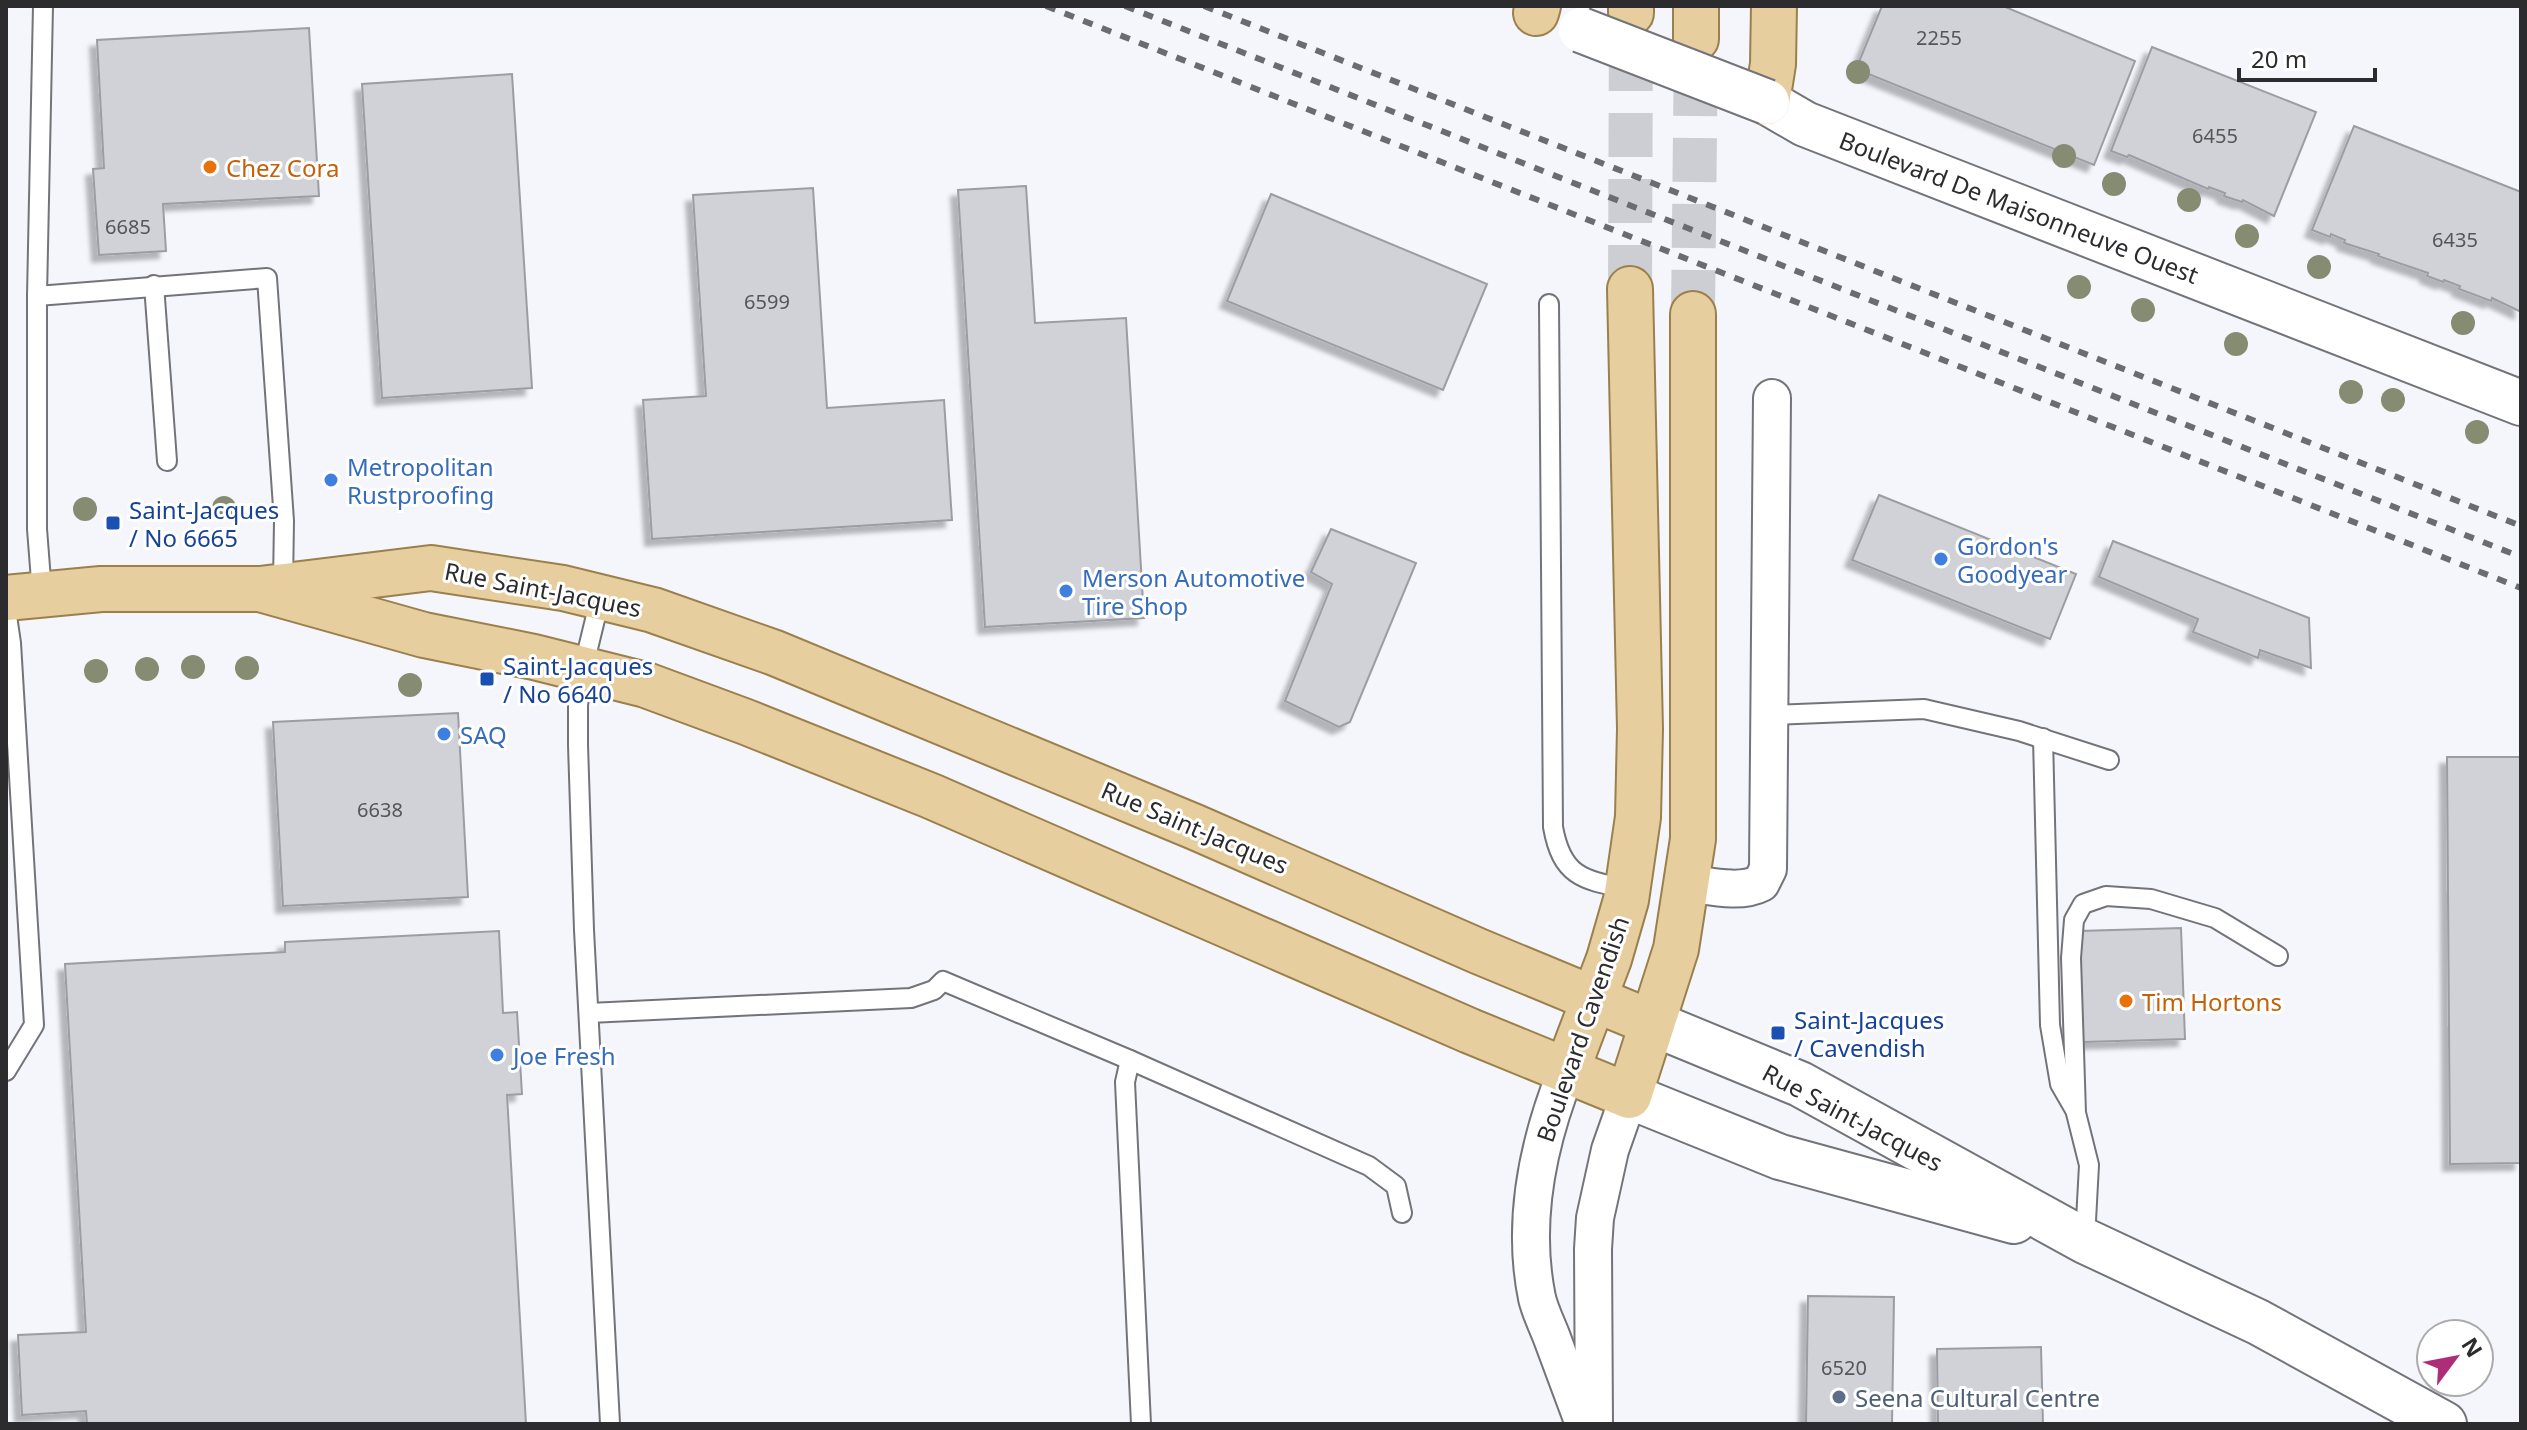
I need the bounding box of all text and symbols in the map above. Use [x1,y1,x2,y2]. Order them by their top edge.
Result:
house number: 2255 [1916,24,1962,51]
scale bar [2239,32,2375,82]
text: 20 m [2251,42,2307,75]
house number: 6455 [2192,122,2238,149]
street label: Boulevard De Maisonneuve Ouest [1835,123,2204,291]
place label: Chez Cora [226,151,339,184]
marker: Chez Cora [201,158,219,176]
house number: 6685 [105,213,151,240]
house number: 6435 [2432,226,2478,253]
house number: 6599 [744,288,790,315]
place label: Metropolitan Rustproofing [347,450,494,511]
marker: Metropolitan Rustproofing [322,471,340,489]
place label: Saint-Jacques / No 6665 [129,493,279,554]
marker: Saint-Jacques / No 6665 [104,514,122,532]
place label: Gordon's Goodyear [1957,529,2068,590]
marker: Gordon's Goodyear [1932,550,1950,568]
street label: Rue Saint-Jacques [442,554,644,624]
place label: Merson Automotive Tire Shop [1082,561,1305,622]
marker: Merson Automotive Tire Shop [1057,582,1075,600]
place label: Saint-Jacques / No 6640 [503,649,653,710]
marker: Saint-Jacques / No 6640 [478,670,496,688]
place label: SAQ [460,718,507,751]
marker: SAQ [435,725,453,743]
street label: Rue Saint-Jacques [1097,773,1293,881]
house number: 6638 [357,796,403,823]
street label: Boulevard Cavendish [1528,912,1636,1146]
place label: Tim Hortons [2142,985,2282,1018]
marker: Tim Hortons [2117,992,2135,1010]
place label: Saint-Jacques / Cavendish [1794,1003,1944,1064]
marker: Saint-Jacques / Cavendish [1769,1024,1787,1042]
place label: Joe Fresh [511,1039,616,1072]
marker: Joe Fresh [488,1046,506,1064]
street label: Rue Saint-Jacques [1757,1056,1949,1178]
north arrow [2415,1318,2495,1398]
text: N [2455,1331,2490,1362]
house number: 6520 [1821,1354,1867,1381]
place label: Seena Cultural Centre [1855,1381,2100,1414]
marker: Seena Cultural Centre [1830,1388,1848,1406]

